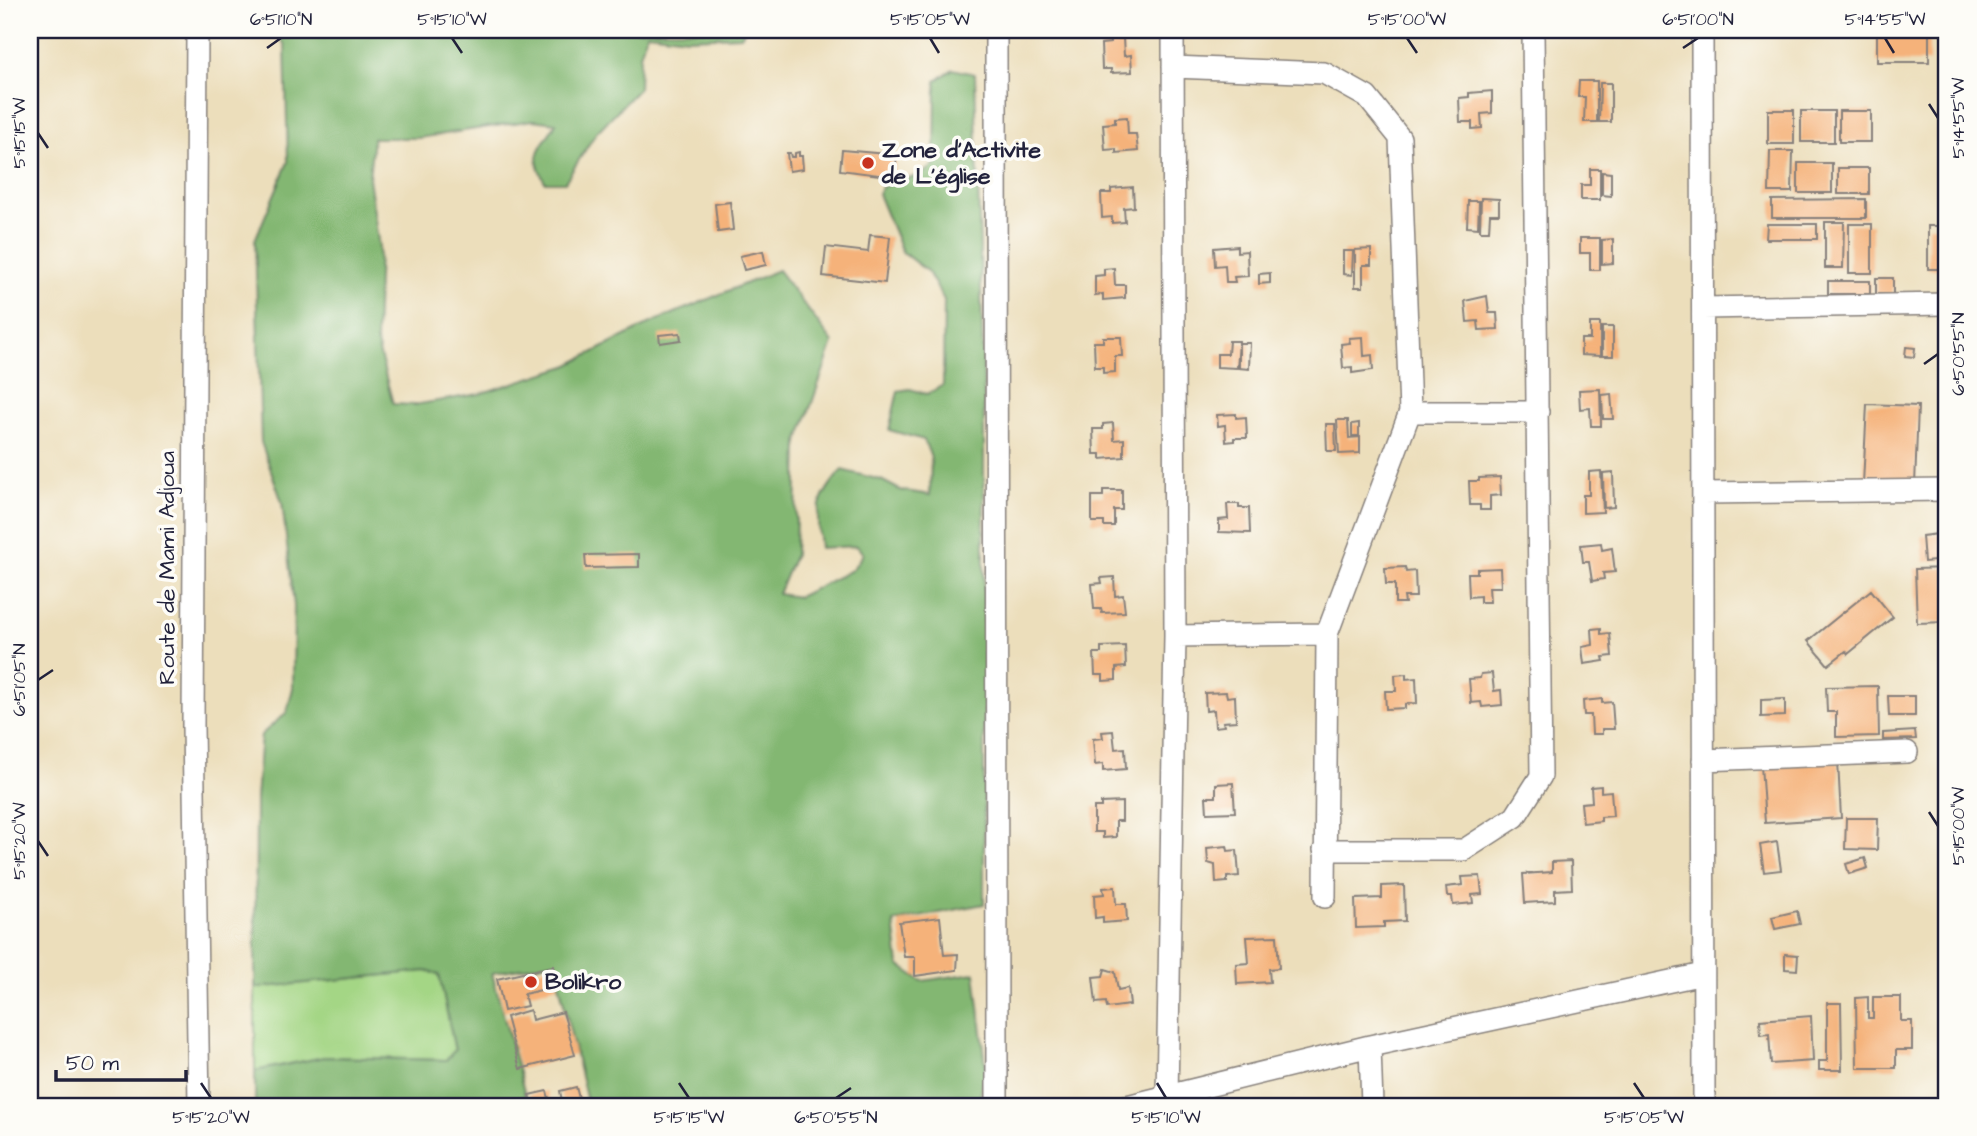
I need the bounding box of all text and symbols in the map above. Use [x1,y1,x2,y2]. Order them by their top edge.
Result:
text: 6°51'10"N [250,7,312,32]
text: 5°15'10"W [417,7,487,32]
text: 5°15'05"W [890,7,970,32]
text: 5°15'00"W [1368,7,1446,32]
text: 6°51'00"N [1662,7,1734,32]
text: 5°14'55"W [1845,7,1925,32]
text: 5°14'55"W [1946,78,1971,158]
text: 5°15'15"W [7,97,32,168]
place label: Zone d'Activite de L'église [881,134,1041,193]
marker: Zone d'Activite de L'église [860,155,876,171]
text: 6°50'55"N [1946,312,1971,396]
street label: Route de Mami Adjoua [151,451,183,685]
text: 6°51'05"N [7,644,32,716]
text: 5°15'00"W [1946,787,1971,865]
text: 5°15'20"W [7,802,32,880]
place label: Bolikro [545,966,621,998]
marker: Bolikro [523,974,539,990]
scale bar [56,1038,186,1082]
text: 50 m [66,1049,120,1078]
text: 5°15'20"W [172,1105,250,1130]
text: 5°15'15"W [654,1105,725,1130]
text: 6°50'55"N [794,1105,878,1130]
text: 5°15'10"W [1131,1105,1201,1130]
text: 5°15'05"W [1604,1105,1684,1130]

